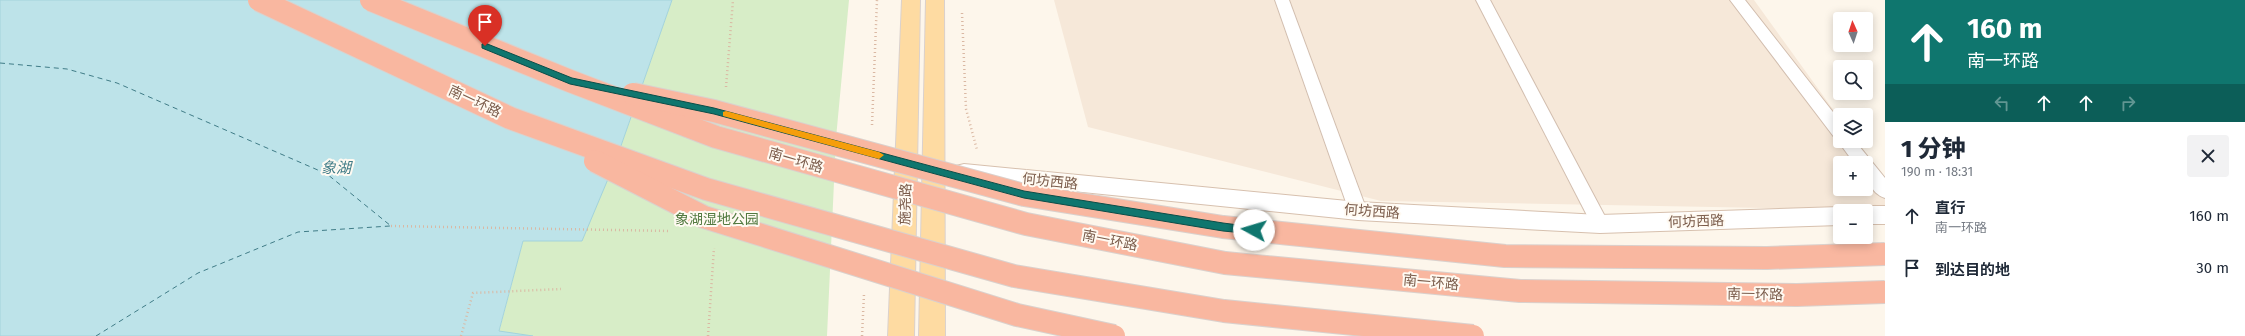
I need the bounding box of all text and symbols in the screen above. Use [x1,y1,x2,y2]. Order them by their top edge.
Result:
pin [468,5,502,46]
icon: arrive [474,11,496,33]
north arrow [1833,12,1873,52]
map controls [1833,12,1873,244]
text: 160 m [1967,12,2042,45]
icon: ahead [1901,16,1953,68]
text: 南一环路 [1967,50,2039,72]
button: search [1833,60,1873,100]
street label: 南一环路 [446,82,504,121]
icon: left [1991,92,2013,114]
icon: ahead [2033,92,2055,114]
icon: ahead [2075,92,2097,114]
icon: right [2117,92,2139,114]
button: layers [1833,108,1873,148]
text: 1 分钟 [1901,135,1966,163]
button: close [2187,135,2229,177]
street label: 南一环路 [767,145,825,176]
button: + [1833,156,1873,196]
water label: 象湖 [321,159,353,177]
text: 190 m · 18:31 [1901,164,1973,179]
street label: 何坊西路 [1021,170,1079,193]
street label: 施尧路 [896,183,915,225]
text: 直行 [1935,199,1965,217]
street label: 何坊西路 [1343,201,1400,222]
button: − [1833,204,1873,244]
icon: ahead [1901,205,1923,227]
text: 160 m [2189,207,2229,225]
position arrow [1233,209,1275,251]
park label: 象湖湿地公园 [675,211,759,228]
street label: 何坊西路 [1668,212,1724,231]
text: 南一环路 [1935,220,1987,235]
street label: 南一环路 [1081,227,1139,254]
icon: arrive [1901,257,1923,279]
text: 30 m [2196,259,2229,277]
text: 到达目的地 [1935,261,2010,279]
street label: 南一环路 [1402,272,1460,293]
street label: 南一环路 [1727,286,1783,303]

